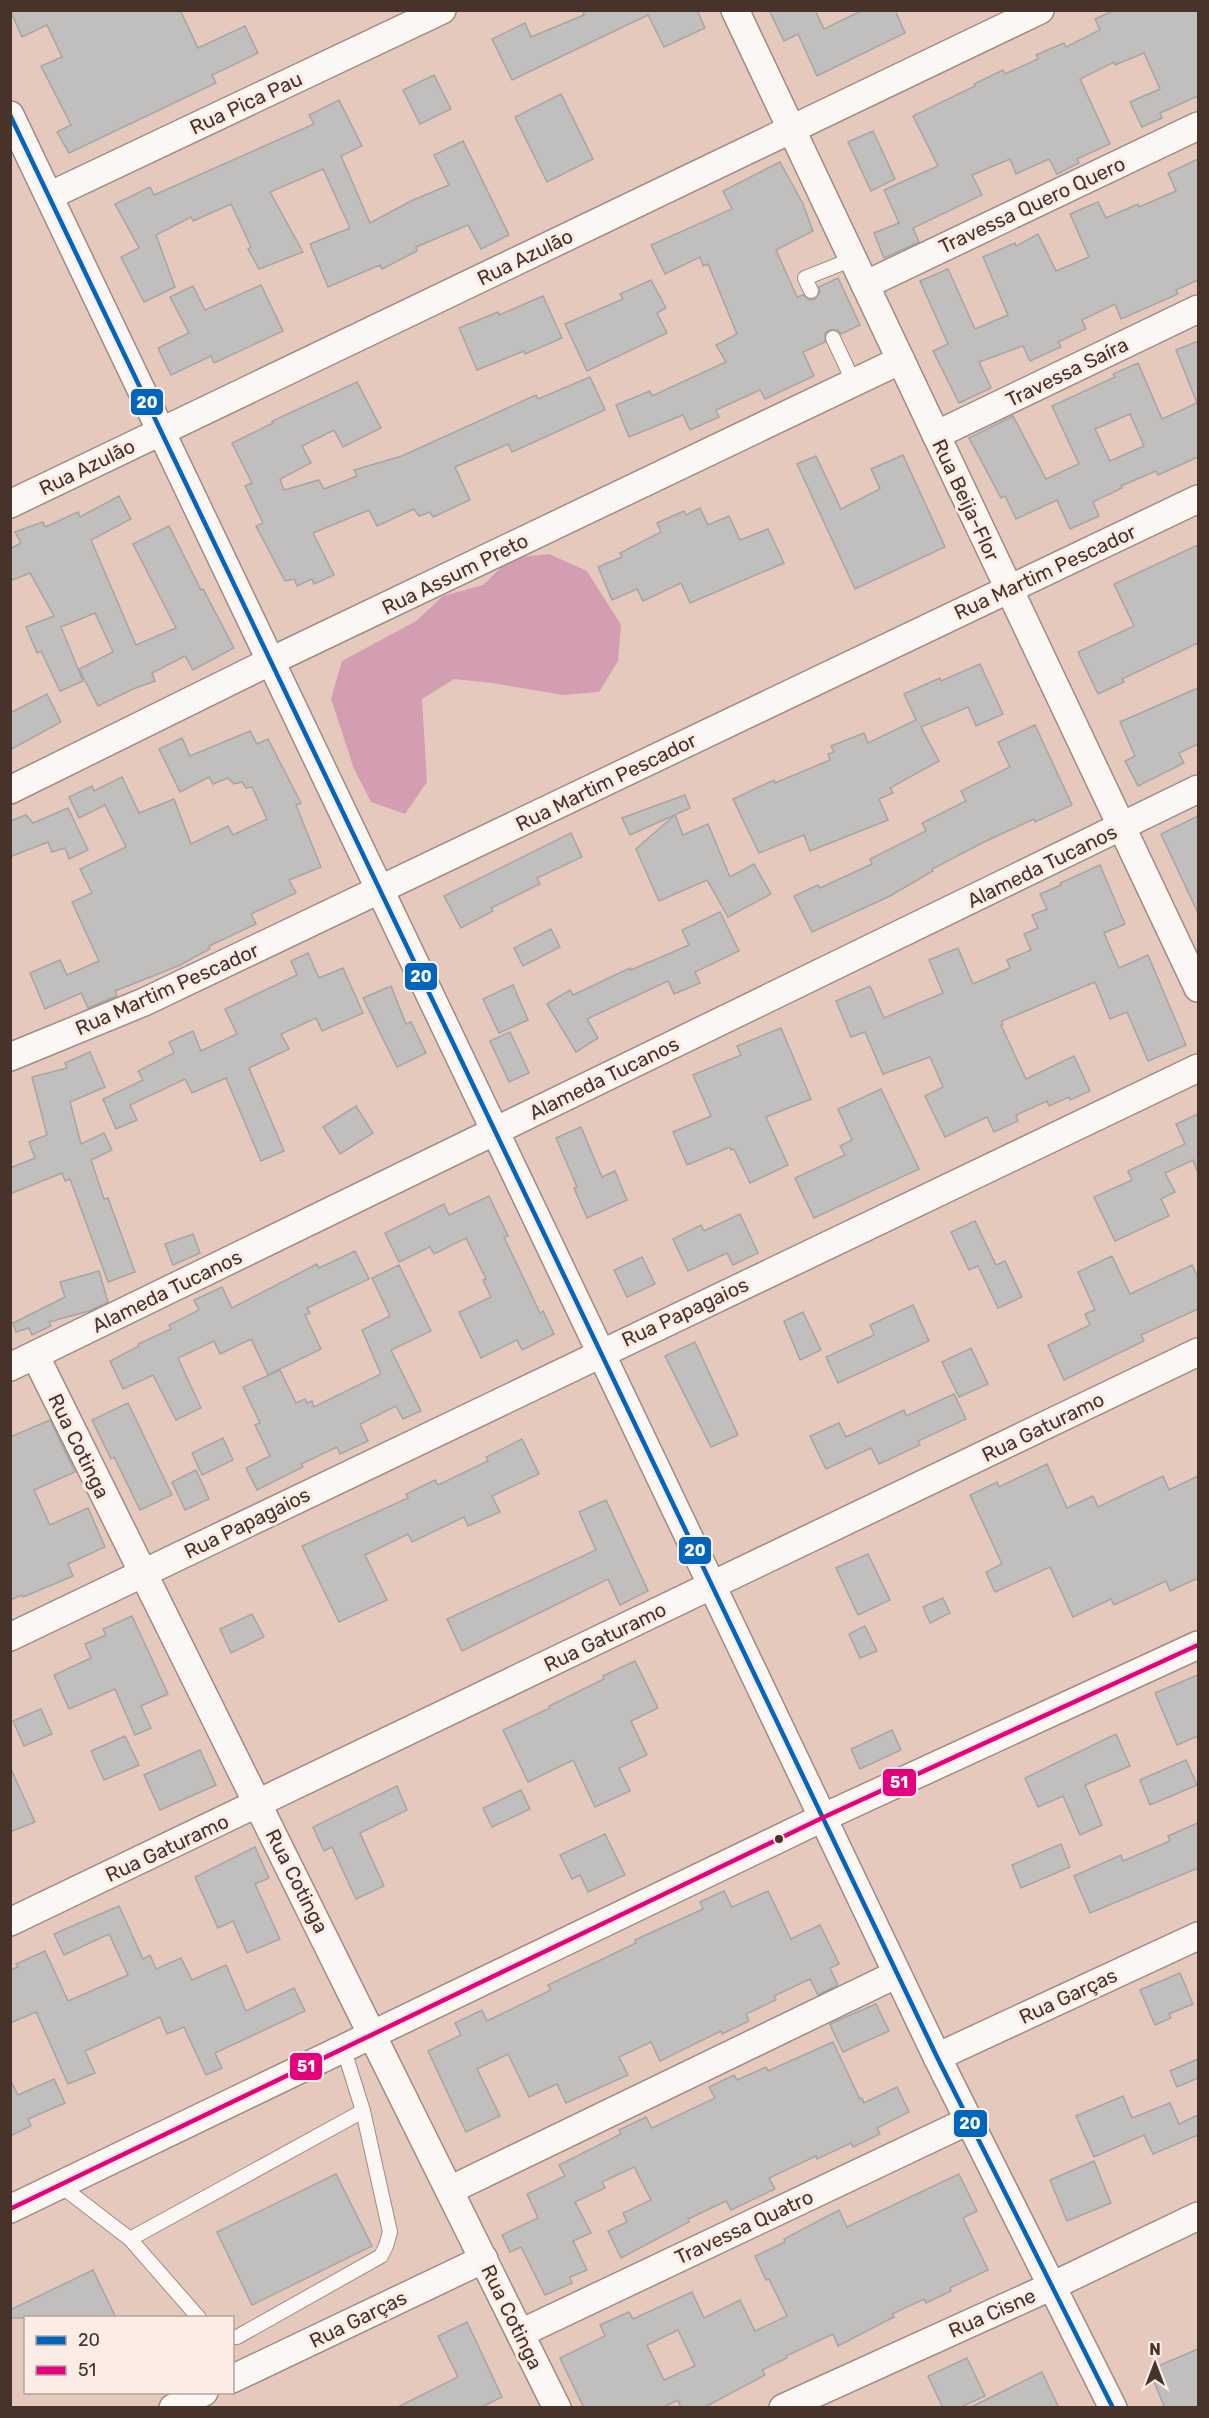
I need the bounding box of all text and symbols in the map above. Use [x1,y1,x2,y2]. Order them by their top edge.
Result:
street label: Rua Pica Pau [186,66,306,140]
street label: Travessa Quero Quero [935,151,1129,259]
street label: Rua Azulão [473,224,577,290]
street label: Travessa Saíra [1002,332,1132,412]
line badge: 20 [130,388,164,416]
text: 20 [136,393,158,412]
street label: Rua Azulão [35,434,139,500]
street label: Rua Beija-Flor [927,435,1005,565]
street label: Rua Martim Pescador [950,519,1140,625]
street label: Rua Assum Preto [378,528,532,620]
street label: Rua Martim Pescador [512,728,701,836]
street label: Alameda Tucanos [963,819,1121,913]
street label: Rua Martim Pescador [72,938,263,1040]
line badge: 20 [404,962,438,991]
text: 20 [410,967,432,986]
street label: Alameda Tucanos [525,1031,683,1125]
street label: Alameda Tucanos [88,1244,246,1338]
street label: Rua Papagaios [618,1272,752,1352]
street label: Rua Gaturamo [978,1387,1108,1467]
street label: Rua Cotinga [43,1390,115,1502]
street label: Rua Papagaios [180,1482,314,1564]
line badge: 20 [678,1536,712,1565]
text: 20 [684,1541,706,1560]
street label: Rua Gaturamo [540,1597,670,1677]
line badge: 51 [882,1768,917,1797]
text: 51 [890,1773,908,1792]
street label: Rua Gaturamo [102,1809,232,1887]
street label: Rua Cotinga [261,1825,333,1937]
unlabelled marker [773,1833,785,1845]
street label: Rua Garças [1015,1963,1121,2029]
line badge: 51 [289,2052,323,2081]
text: 51 [297,2057,315,2076]
line badge: 20 [953,2109,988,2138]
text: 20 [959,2114,981,2133]
street label: Travessa Quatro [671,2184,817,2270]
street label: Rua Cotinga [476,2261,548,2373]
street label: Rua Cisne [945,2283,1039,2343]
street label: Rua Garças [305,2285,411,2353]
legend [24,2316,234,2394]
text: 20 [78,2329,100,2351]
north arrow [1125,2334,1185,2394]
text: N [1149,2340,1161,2359]
text: 51 [78,2359,96,2381]

